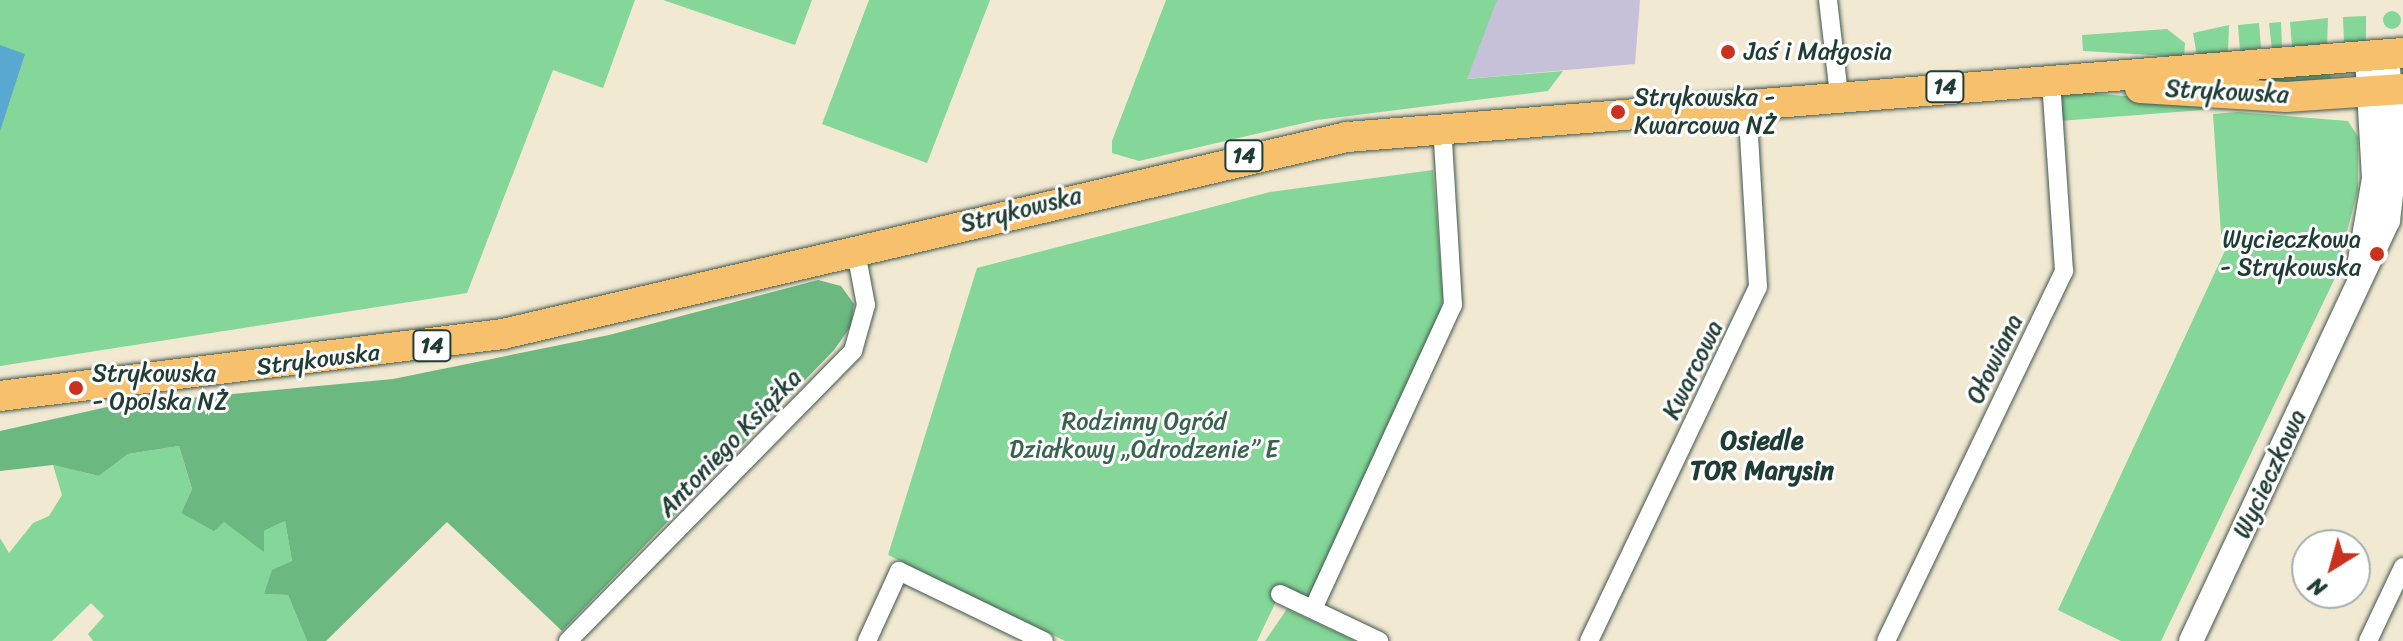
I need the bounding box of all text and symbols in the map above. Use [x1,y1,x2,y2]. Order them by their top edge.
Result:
place label: Jaś i Małgosia [1744,38,1891,66]
marker: Jaś i Małgosia [1719,43,1737,61]
road number: 14 [1925,69,1965,105]
street label: Strykowska [2164,74,2290,110]
place label: Strykowska - Kwarcowa NŻ [1634,84,1777,140]
marker: Strykowska - Kwarcowa NŻ [1609,103,1627,121]
road number: 14 [1224,138,1264,174]
street label: Strykowska [957,181,1085,239]
place label: Wycieczkowa - Strykowska [2220,226,2361,282]
marker: Wycieczkowa - Strykowska [2368,245,2386,263]
street label: Ołowiana [1961,310,2029,408]
street label: Kwarcowa [1657,316,1729,424]
road number: 14 [412,328,452,364]
street label: Strykowska [255,338,381,382]
place label: Strykowska - Opolska NŻ [92,360,228,416]
street label: Antoniego Książka [652,363,808,523]
marker: Strykowska - Opolska NŻ [67,379,85,397]
street label: Wycieczkowa [2228,405,2312,543]
park label: Rodzinny Ogród Działkowy „Odrodzenie” E [1009,408,1279,464]
district label: Osiedle TOR Marysin [1690,425,1834,486]
north arrow [2291,529,2371,609]
text: N [2300,567,2335,607]

